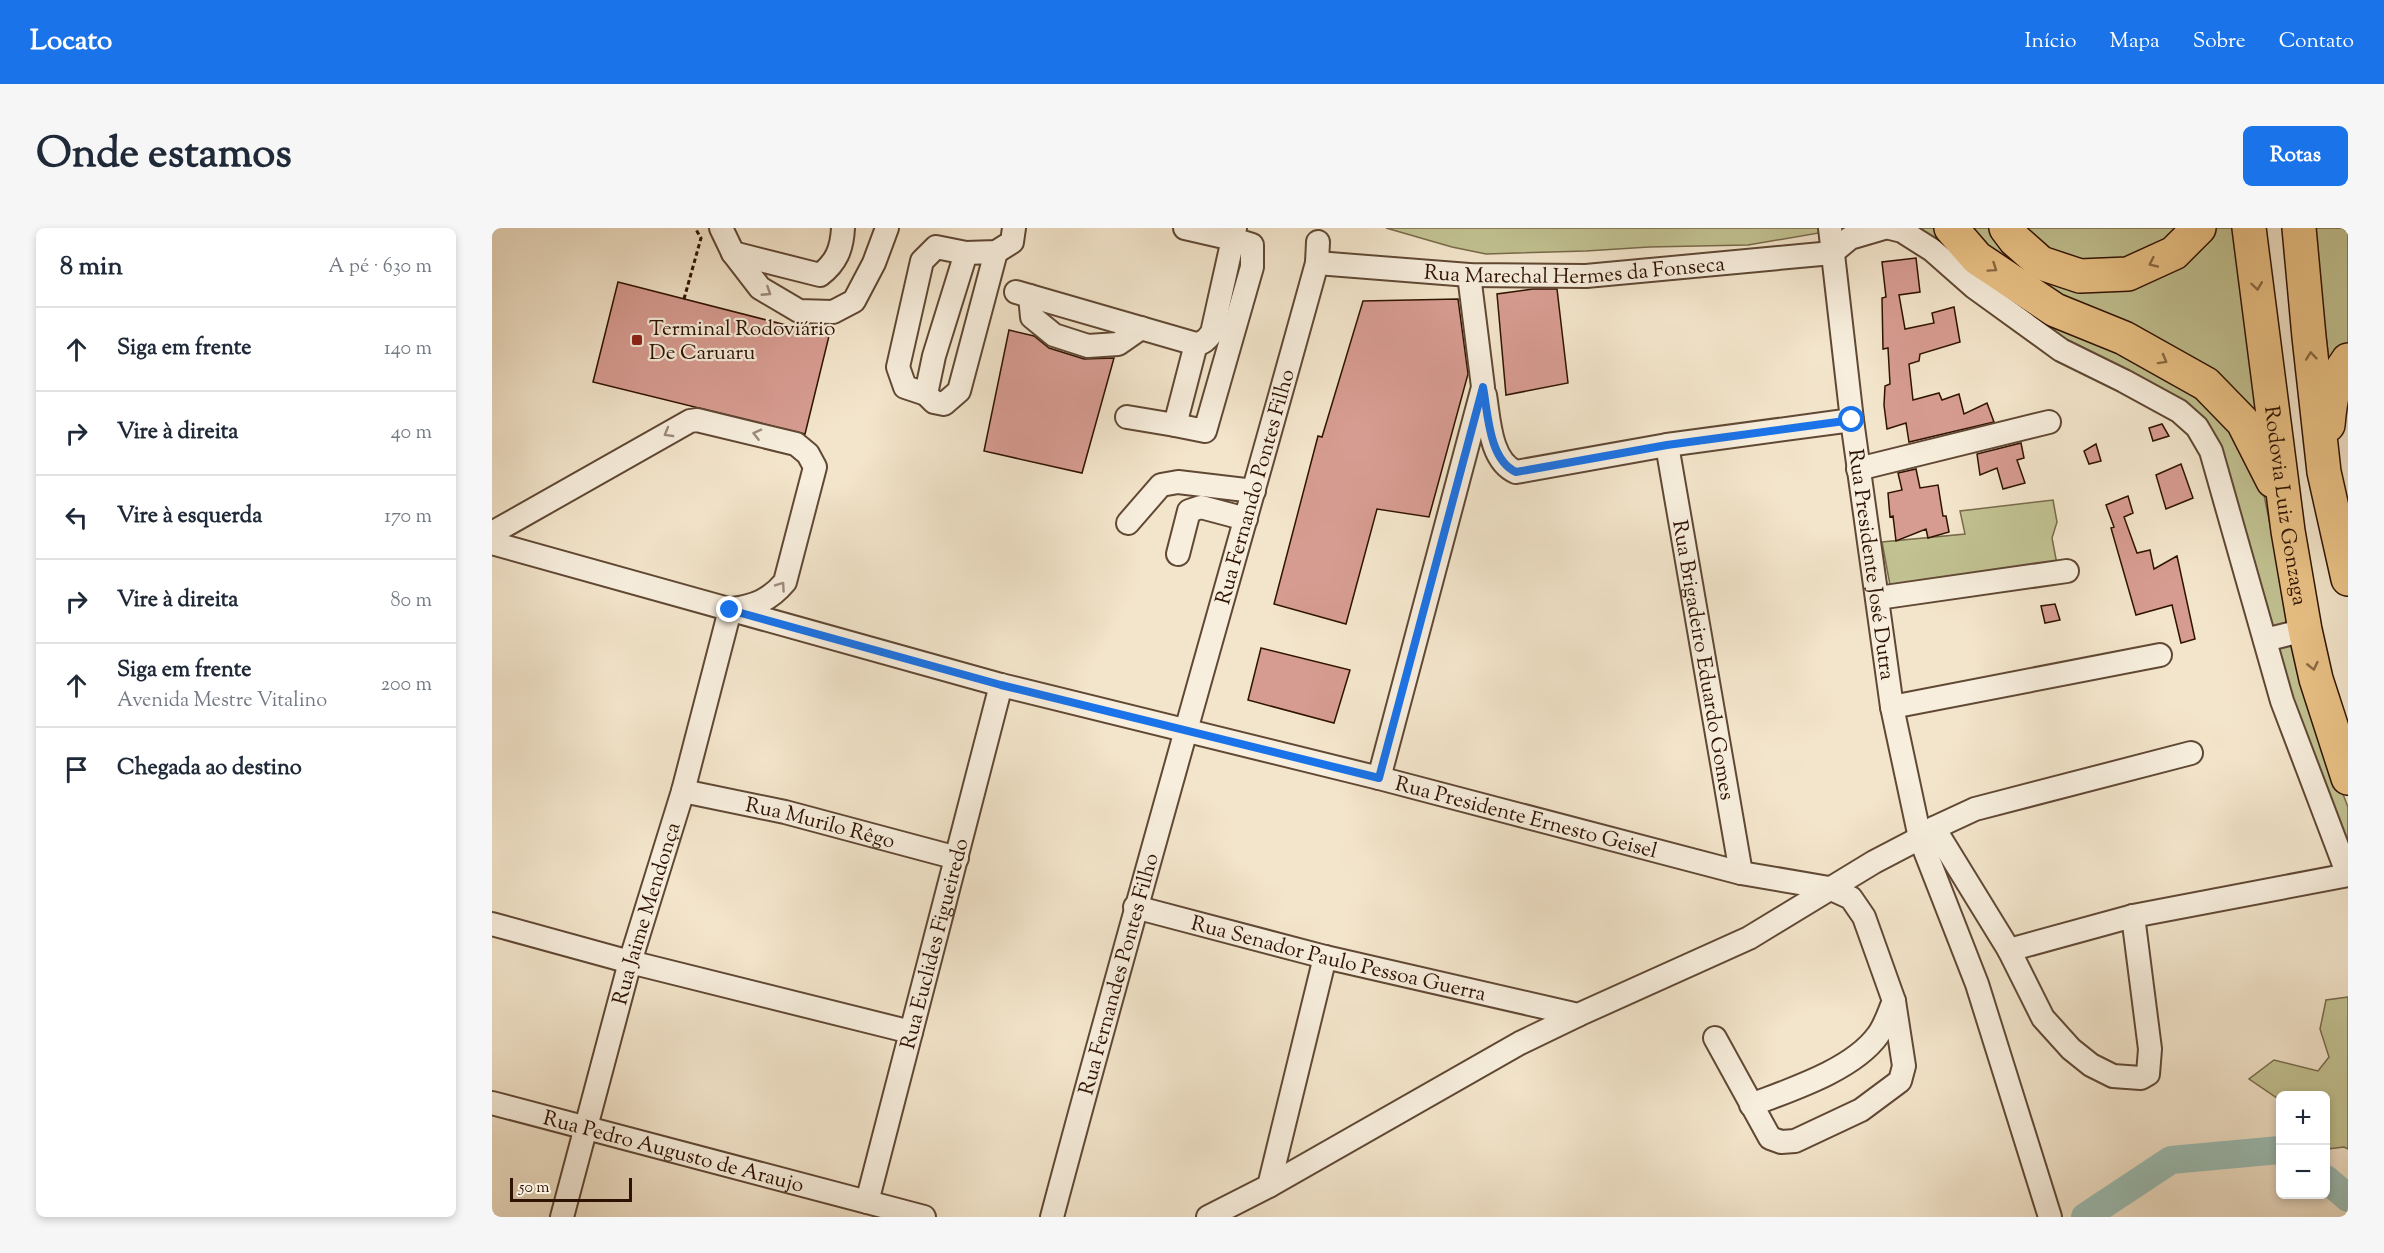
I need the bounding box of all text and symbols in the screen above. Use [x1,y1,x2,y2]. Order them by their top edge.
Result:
text: Locato [30,22,112,62]
text: Início [2025,27,2077,57]
text: Mapa [2110,27,2160,57]
text: Sobre [2193,27,2246,57]
text: Contato [2279,27,2354,57]
text: Onde estamos [36,126,292,186]
button: Rotas [2243,126,2348,186]
text: 8 min [60,249,123,286]
street label: Rua Marechal Hermes da Fonseca [1423,250,1727,293]
text: A pé · 630 m [328,253,432,282]
one-way arrow [2149,255,2160,267]
one-way arrow [1986,261,1997,272]
one-way arrow [2251,281,2263,291]
one-way arrow [761,284,771,296]
place label: Terminal Rodoviário De Caruaru [649,315,835,369]
icon: ahead [60,333,93,366]
text: Siga em frente [117,333,252,365]
marker: Terminal Rodoviário De Caruaru [630,333,644,347]
text: 140 m [384,335,432,364]
one-way arrow [2305,351,2318,360]
one-way arrow [2157,353,2168,365]
street label: Rua Fernando Pontes Filho [1209,366,1304,608]
street label: Rodovia Luiz Gonzaga [2255,404,2314,608]
route start [1838,406,1864,432]
icon: right [60,417,93,450]
text: Vire à direita [117,417,239,449]
text: 40 m [391,419,432,448]
one-way arrow [664,426,674,438]
one-way arrow [752,429,762,442]
street label: Rua Presidente José Dutra [1839,447,1901,682]
icon: left [60,501,93,534]
text: Vire à esquerda [117,501,262,533]
text: 170 m [384,503,432,532]
street label: Rua Brigadeiro Eduardo Gomes [1663,518,1741,803]
one-way arrow [774,581,785,592]
icon: right [60,585,93,618]
text: Vire à direita [117,585,239,617]
text: 80 m [391,587,432,616]
route end [716,596,742,622]
text: Siga em frente [117,655,252,687]
one-way arrow [2305,660,2318,670]
icon: ahead [60,669,93,702]
text: 200 m [381,671,432,700]
text: Avenida Mestre Vitalino [117,687,327,716]
icon: arrive [60,753,93,786]
text: Chegada ao destino [117,753,302,785]
street label: Rua Presidente Ernesto Geisel [1391,770,1660,867]
street label: Rua Murilo Rêgo [743,791,898,858]
street label: Rua Jaime Mendonça [606,819,690,1009]
street label: Rua Euclides Figueiredo [894,835,978,1053]
street label: Rua Fernandes Pontes Filho [1073,850,1168,1099]
street label: Rua Senador Paulo Pessoa Guerra [1187,909,1489,1010]
map controls [2276,1091,2330,1199]
button: + [2276,1091,2330,1145]
street label: Rua Pedro Augusto de Araujo [540,1104,807,1202]
button: − [2276,1145,2330,1199]
scale bar [510,1175,632,1202]
text: 50 m [519,1177,550,1200]

